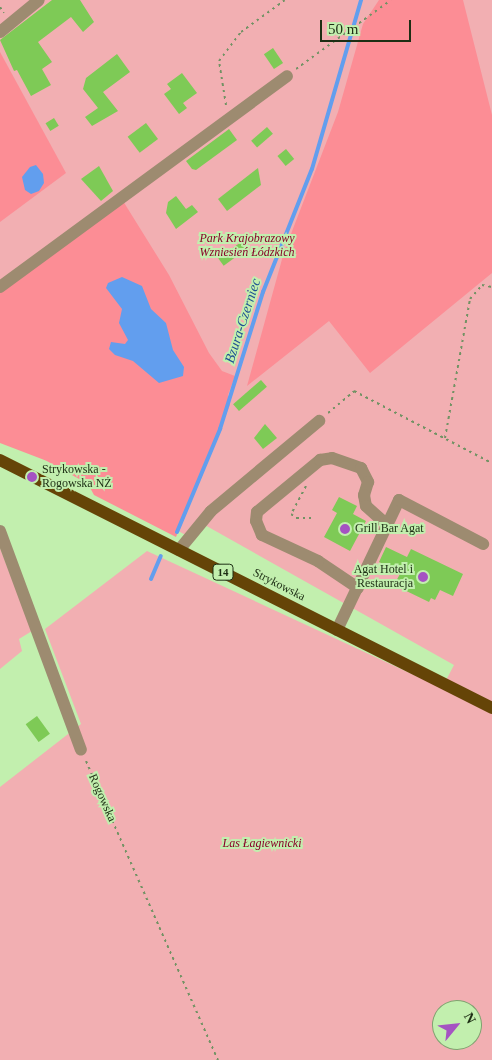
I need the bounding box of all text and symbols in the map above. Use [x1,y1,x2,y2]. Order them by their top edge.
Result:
scale bar [322,10,413,42]
text: 50 m [328,21,358,37]
park label: Park Krajobrazowy Wzniesień Łódzkich [199,232,295,260]
water label: Bzura-Czerniec [221,277,265,365]
place label: Strykowska - Rogowska NŻ [42,463,112,491]
marker: Strykowska - Rogowska NŻ [26,471,38,483]
place label: Grill Bar Agat [355,522,424,536]
marker: Grill Bar Agat [339,523,351,535]
place label: Agat Hotel i Restauracja [354,563,413,591]
road number: 14 [212,564,234,580]
street label: Strykowska [250,566,308,604]
marker: Agat Hotel i Restauracja [417,571,429,583]
street label: Rogowska [85,772,119,824]
park label: Las Łagiewnicki [222,837,302,851]
north arrow [432,1000,482,1050]
text: N [461,1010,479,1026]

